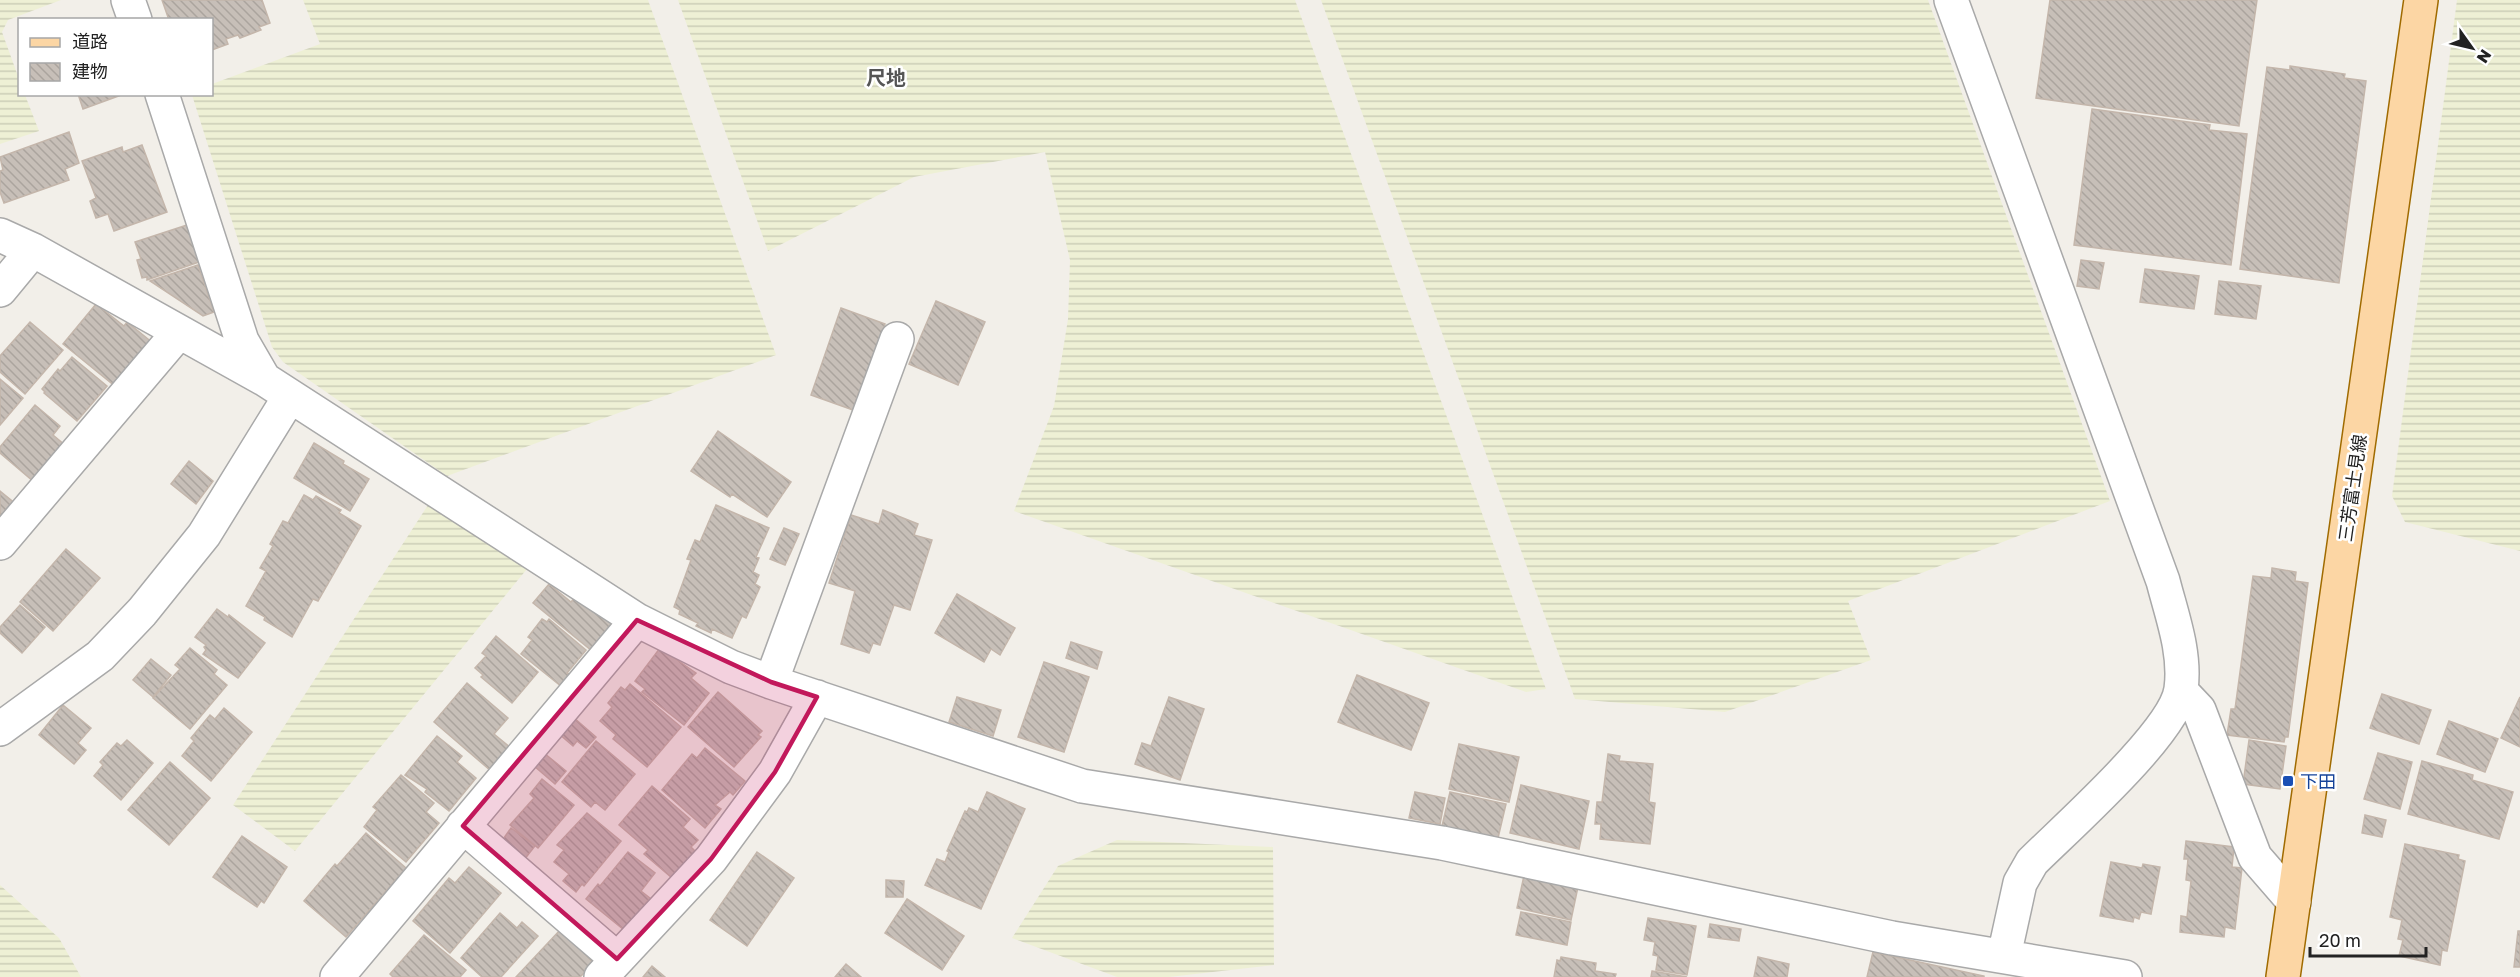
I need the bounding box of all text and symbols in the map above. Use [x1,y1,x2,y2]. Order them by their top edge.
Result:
legend [18,18,213,96]
north arrow [2442,18,2502,78]
text: 道路 [72,30,108,52]
text: N [2473,46,2496,67]
text: 建物 [72,60,108,82]
district label: 尺地 [866,65,906,89]
street label: 三芳富士見線 [2334,433,2370,543]
place label: 下田 [2300,770,2336,792]
marker: 下田 [2281,774,2295,788]
scale bar [2310,920,2426,958]
text: 20 m [2319,929,2361,951]

